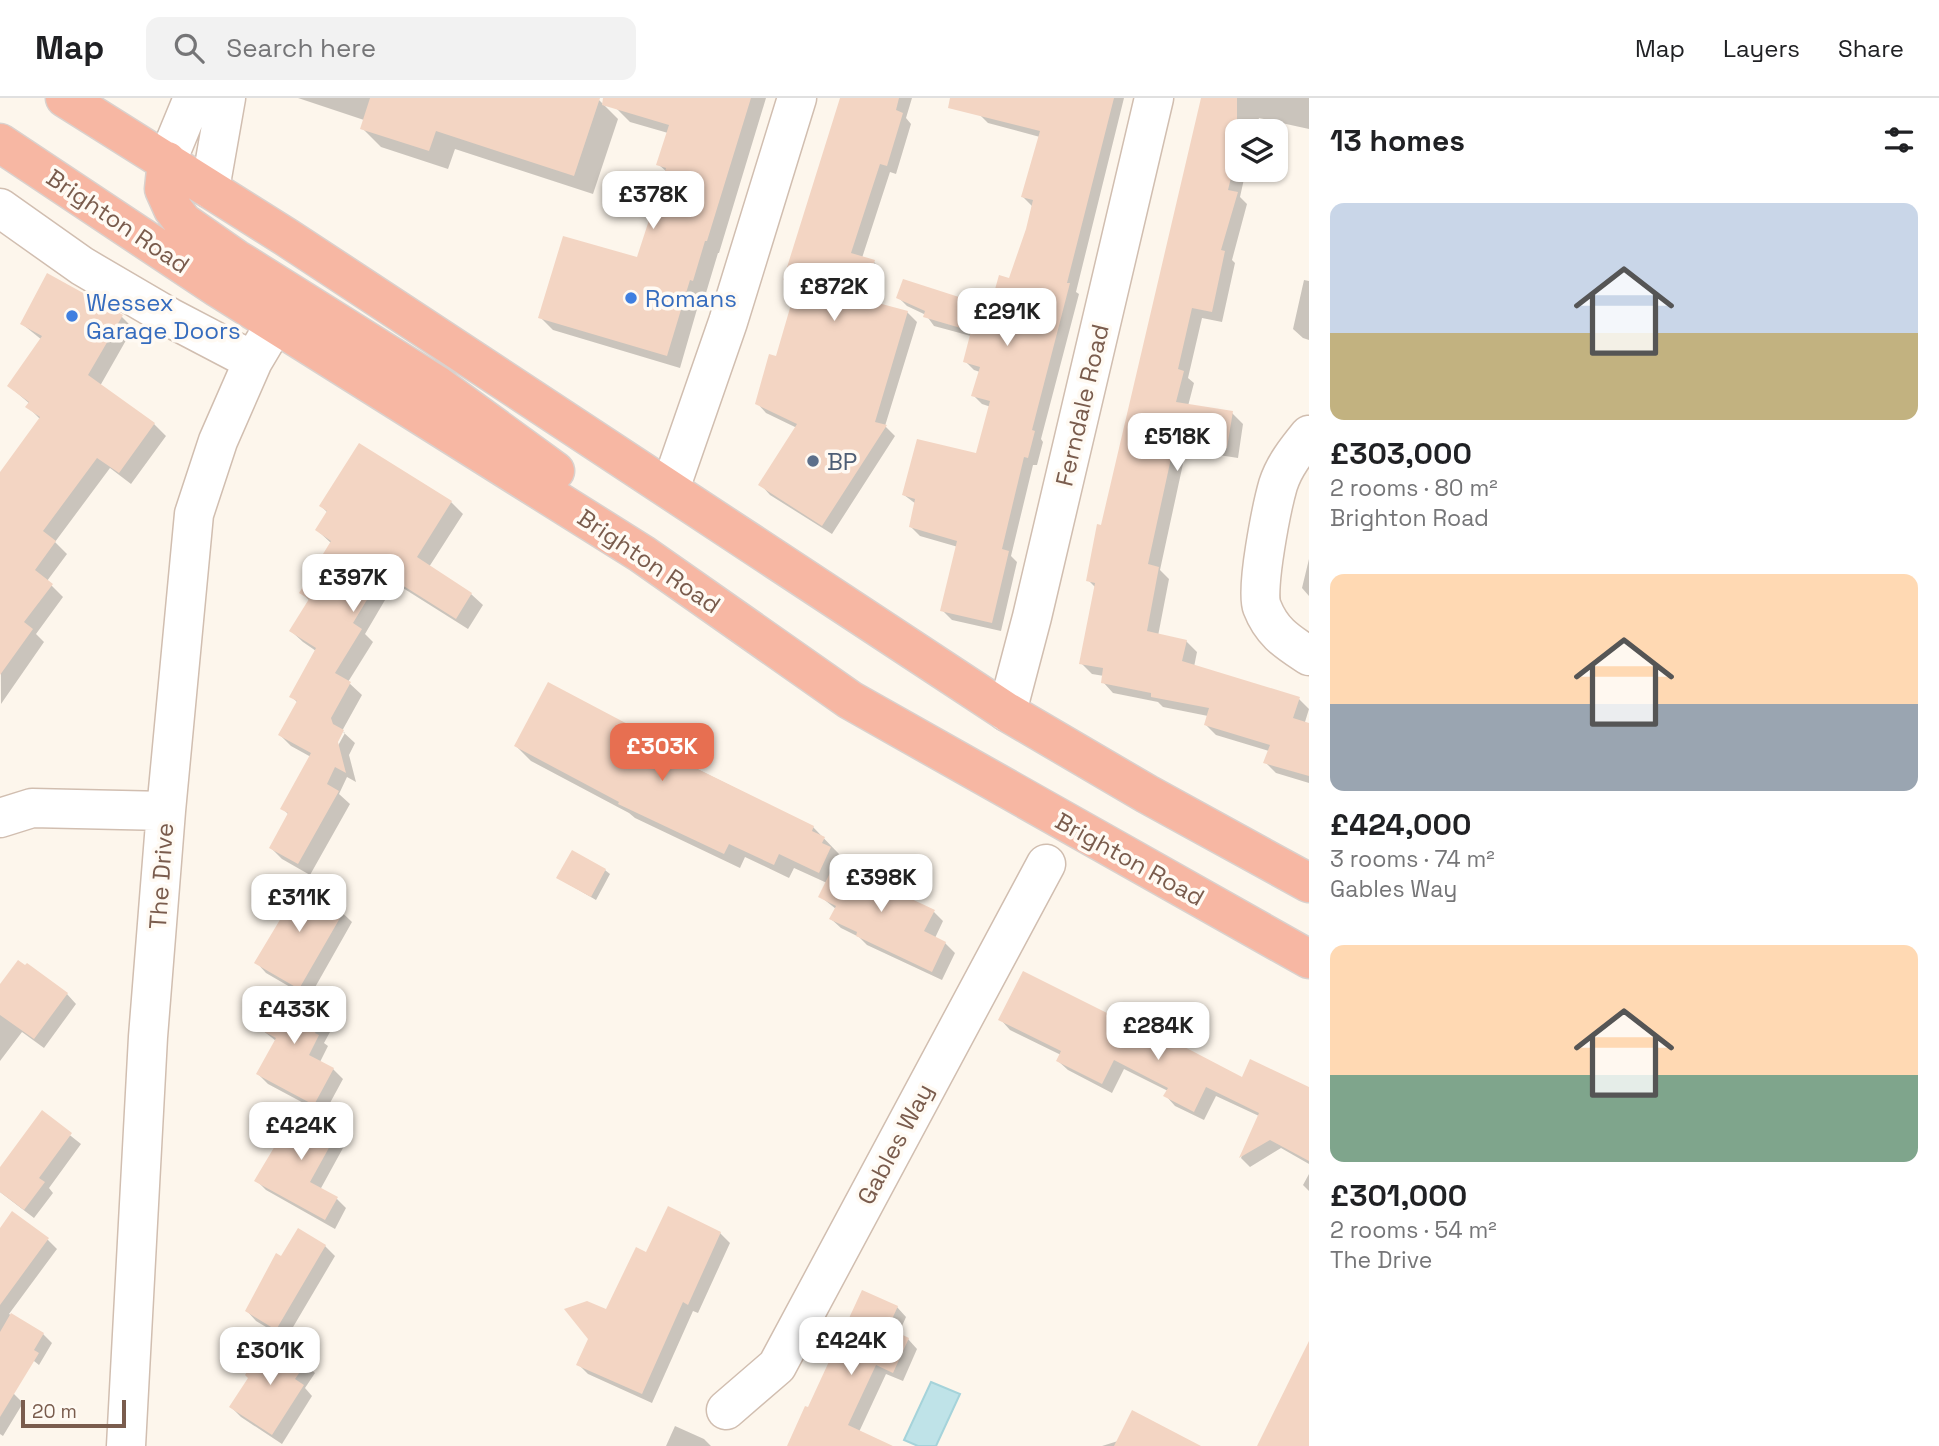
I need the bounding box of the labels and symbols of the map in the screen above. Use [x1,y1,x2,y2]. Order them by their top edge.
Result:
street label: Brighton Road [41,162,195,280]
pin: £378K [604,172,702,231]
pin: £872K [785,264,883,323]
place label: Romans [645,283,737,314]
place label: Wessex Garage Doors [86,287,241,346]
pin: £291K [958,288,1056,348]
marker: Romans [623,290,639,306]
marker: Wessex Garage Doors [64,308,80,324]
street label: Ferndale Road [1048,321,1116,489]
pin: £518K [1128,414,1226,473]
place label: BP [827,446,857,477]
marker: BP [805,453,821,469]
street label: Brighton Road [572,502,726,620]
pin: £397K [304,554,402,614]
pin: £303K [613,724,711,783]
street label: Brighton Road [1050,805,1210,913]
street label: The Drive [142,822,180,930]
pin: £398K [832,854,930,914]
pin: £311K [250,874,348,934]
pin: £433K [245,986,343,1046]
pin: £284K [1109,1002,1207,1062]
street label: Gables Way [850,1078,940,1210]
pin: £424K [252,1102,350,1162]
pin: £424K [802,1318,900,1377]
pin: £301K [221,1328,319,1387]
scale bar [21,1397,126,1429]

